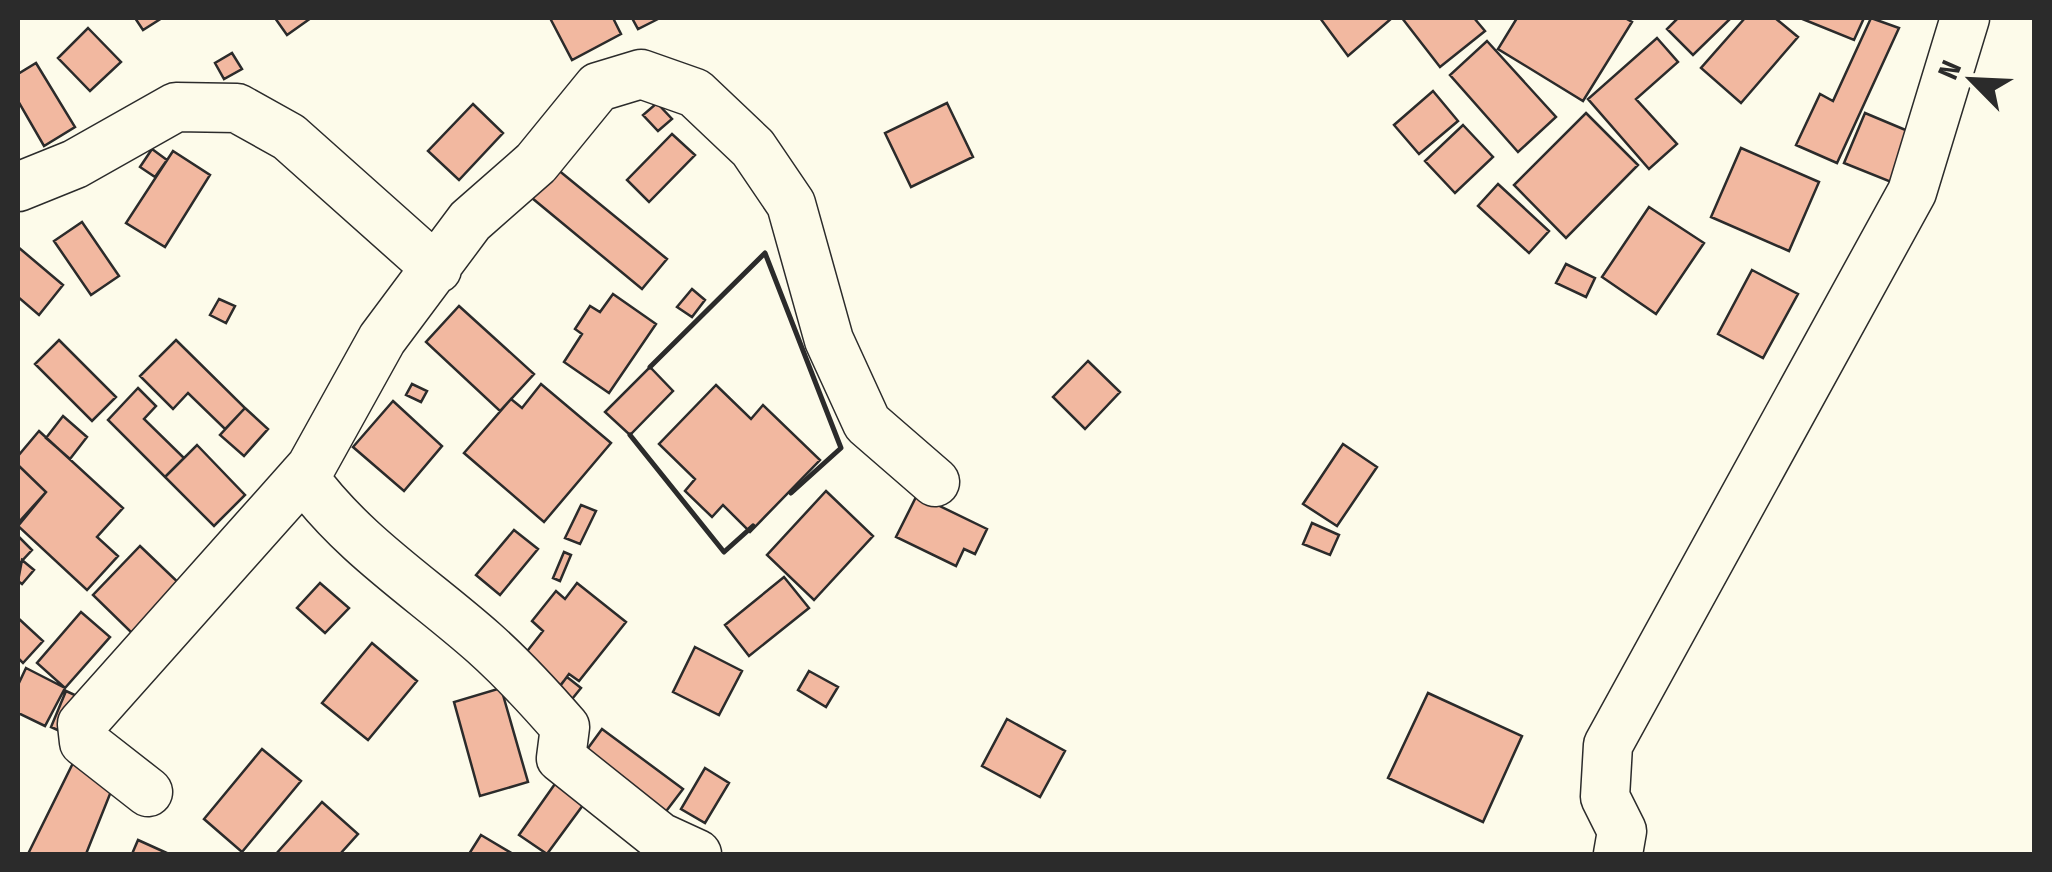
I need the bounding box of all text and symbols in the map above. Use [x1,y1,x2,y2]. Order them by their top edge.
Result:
north arrow [1922,30,2022,130]
text: N [1931,56,1968,84]

